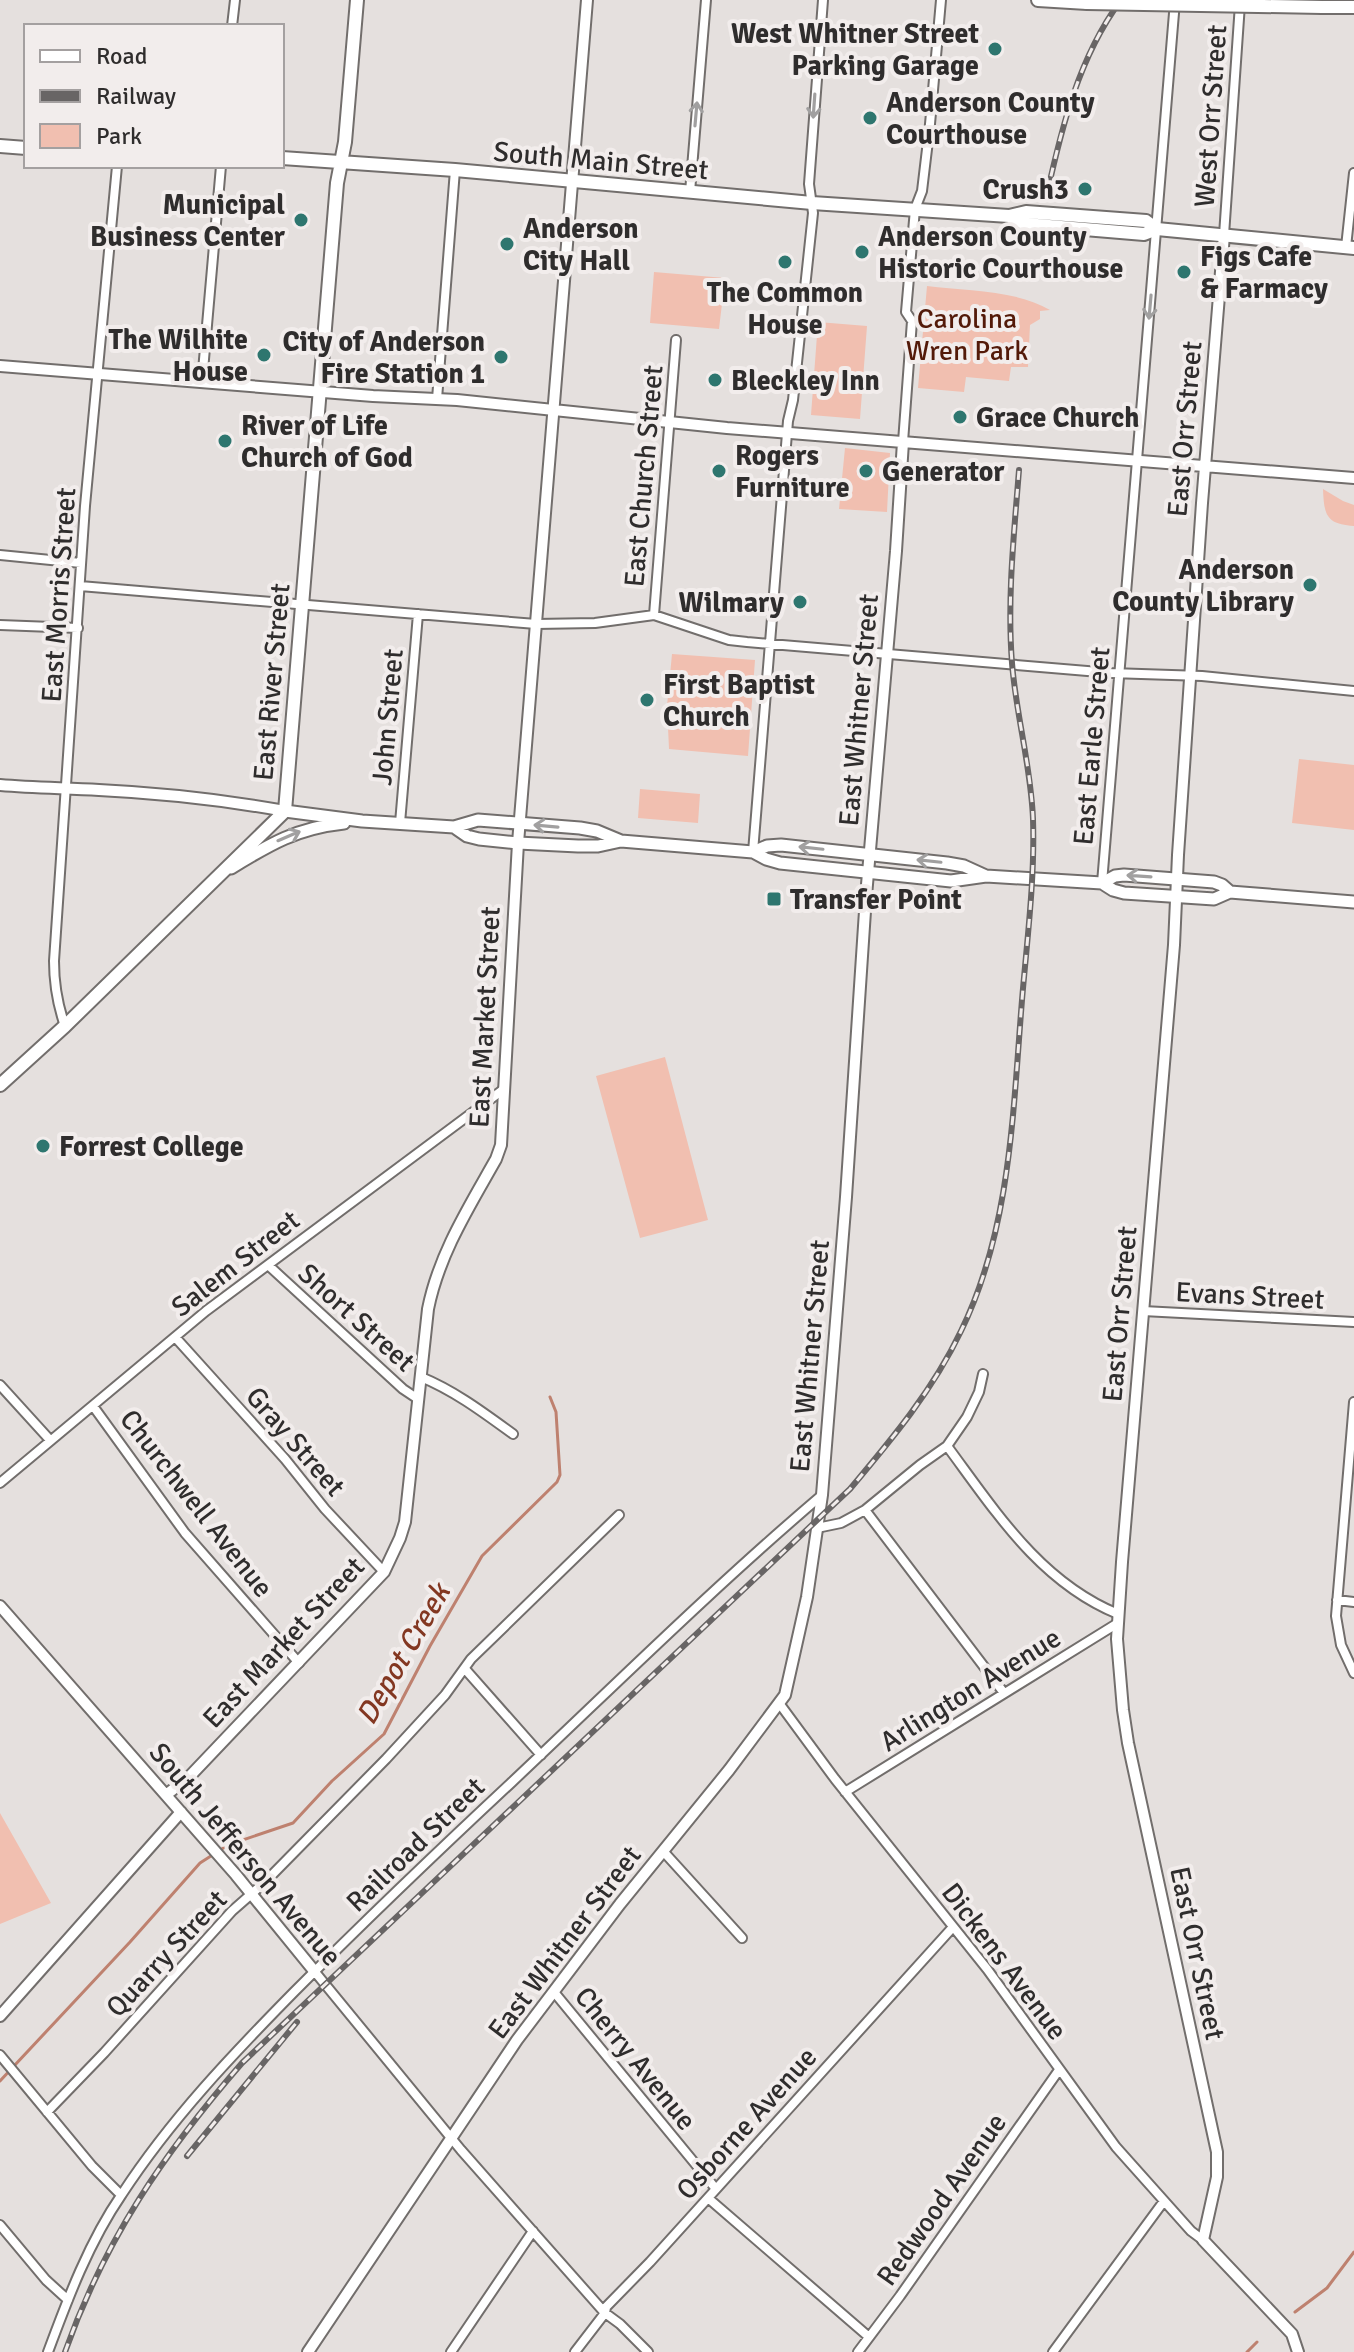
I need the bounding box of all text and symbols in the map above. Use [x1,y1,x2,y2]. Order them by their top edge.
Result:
place label: West Whitner Street Parking Garage [731,17,980,83]
street label: West Orr Street [1188,23,1234,209]
legend [24,24,284,168]
marker: West Whitner Street Parking Garage [986,40,1004,58]
text: Road [96,41,147,71]
text: Railway [96,81,176,111]
place label: Anderson County Courthouse [886,86,1095,152]
one-way arrow [806,92,821,119]
one-way arrow [689,101,704,128]
marker: Anderson County Courthouse [861,109,879,127]
text: Park [96,121,142,151]
street label: South Main Street [492,135,710,187]
place label: Crush3 [983,173,1069,207]
marker: Crush3 [1076,180,1094,198]
place label: Municipal Business Center [90,188,286,254]
marker: Municipal Business Center [292,211,310,229]
place label: Anderson City Hall [523,212,639,278]
place label: Anderson County Historic Courthouse [878,220,1123,286]
marker: Anderson City Hall [498,235,516,253]
place label: Figs Cafe & Farmacy [1200,240,1328,306]
marker: Anderson County Historic Courthouse [853,243,871,261]
marker: The Common House [776,253,794,271]
marker: Figs Cafe & Farmacy [1175,263,1193,281]
place label: The Common House [707,276,863,342]
one-way arrow [1142,293,1157,320]
park label: Carolina Wren Park [906,302,1028,368]
place label: The Wilhite House [108,323,248,389]
place label: City of Anderson Fire Station 1 [282,325,485,391]
street label: East Orr Street [1160,340,1210,518]
marker: The Wilhite House [255,346,273,364]
marker: City of Anderson Fire Station 1 [492,348,510,366]
street label: East Church Street [617,363,671,589]
place label: Bleckley Inn [731,364,880,398]
marker: Bleckley Inn [706,371,724,389]
place label: Grace Church [976,401,1139,435]
marker: Grace Church [951,408,969,426]
place label: River of Life Church of God [241,409,413,475]
marker: River of Life Church of God [216,432,234,450]
place label: Rogers Furniture [735,439,850,505]
place label: Generator [882,455,1005,489]
marker: Rogers Furniture [710,462,728,480]
marker: Generator [857,462,875,480]
street label: East Morris Street [35,486,83,704]
place label: Anderson County Library [1112,553,1294,619]
marker: Anderson County Library [1301,576,1319,594]
street label: East River Street [246,582,298,782]
place label: Wilmary [679,586,784,620]
street label: East Whitner Street [832,592,886,828]
marker: Wilmary [791,593,809,611]
street label: East Earle Street [1066,645,1118,847]
street label: John Street [365,647,411,787]
place label: First Baptist Church [663,668,815,734]
marker: First Baptist Church [638,691,656,709]
one-way arrow [533,818,560,833]
one-way arrow [276,828,301,842]
one-way arrow [798,841,825,856]
one-way arrow [916,853,943,868]
one-way arrow [1126,868,1153,883]
place label: Transfer Point [790,883,962,917]
marker: Transfer Point [765,890,783,908]
street label: East Market Street [462,905,508,1129]
place label: Forrest College [59,1130,244,1164]
marker: Forrest College [34,1137,52,1155]
street label: Salem Street [165,1203,307,1324]
street label: East Orr Street [1095,1225,1145,1403]
street label: East Whitner Street [783,1238,837,1474]
street label: Short Street [291,1257,422,1379]
street label: Evans Street [1175,1275,1325,1317]
street label: Gray Street [238,1380,352,1504]
street label: Churchwell Avenue [112,1403,280,1604]
street label: East Market Street [196,1550,372,1735]
water label: Depot Creek [348,1575,460,1731]
street label: Arlington Avenue [874,1621,1067,1759]
street label: South Jefferson Avenue [142,1736,349,1973]
street label: Railroad Street [339,1770,492,1919]
street label: East Whitner Street [481,1839,649,2046]
street label: East Orr Street [1162,1863,1232,2043]
street label: Dickens Avenue [934,1876,1074,2047]
street label: Quarry Street [99,1883,234,2024]
street label: Cherry Avenue [567,1980,703,2137]
street label: Osborne Avenue [669,2040,824,2207]
street label: Redwood Avenue [870,2107,1014,2292]

